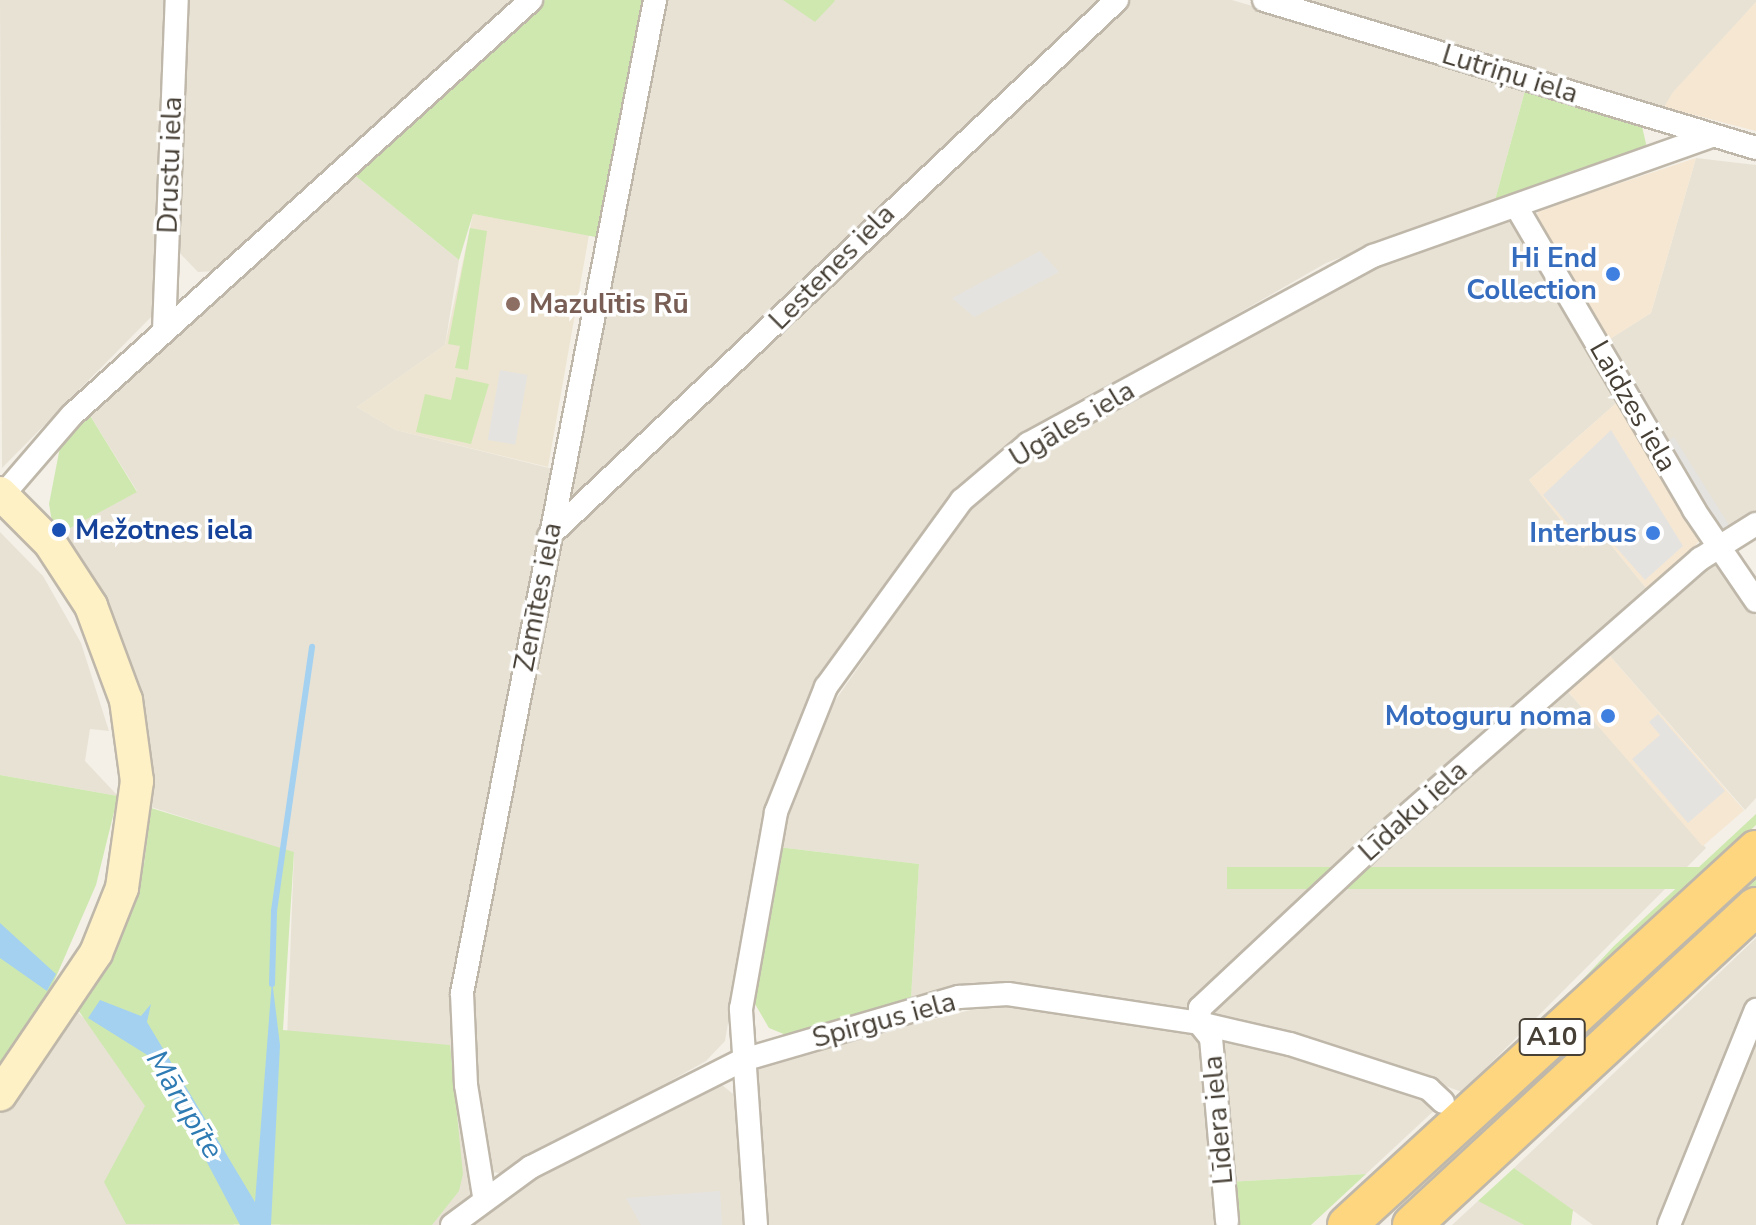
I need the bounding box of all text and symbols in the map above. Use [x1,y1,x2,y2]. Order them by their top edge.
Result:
street label: Lutriņu iela [1438,37,1582,111]
street label: Drustu iela [151,96,189,234]
street label: Lestenes iela [762,197,902,337]
place label: Hi End Collection [1466,241,1597,307]
marker: Hi End Collection [1604,265,1622,283]
place label: Mazulītis Rū [529,287,689,321]
marker: Mazulītis Rū [504,295,522,313]
street label: Laidzes iela [1582,335,1684,477]
street label: Ugāles iela [1003,374,1141,474]
place label: Mežotnes iela [75,513,253,547]
place label: Interbus [1529,516,1637,550]
street label: Zemītes iela [507,520,569,674]
marker: Mežotnes iela [50,521,68,539]
marker: Interbus [1644,524,1662,542]
place label: Motoguru noma [1385,699,1592,733]
marker: Motoguru noma [1599,707,1617,725]
street label: Līdaku iela [1352,754,1474,868]
street label: Spirgus iela [809,985,959,1055]
road number: A10 [1518,1015,1586,1059]
water label: Mārupīte [138,1044,230,1166]
street label: Līdera iela [1196,1054,1240,1186]

